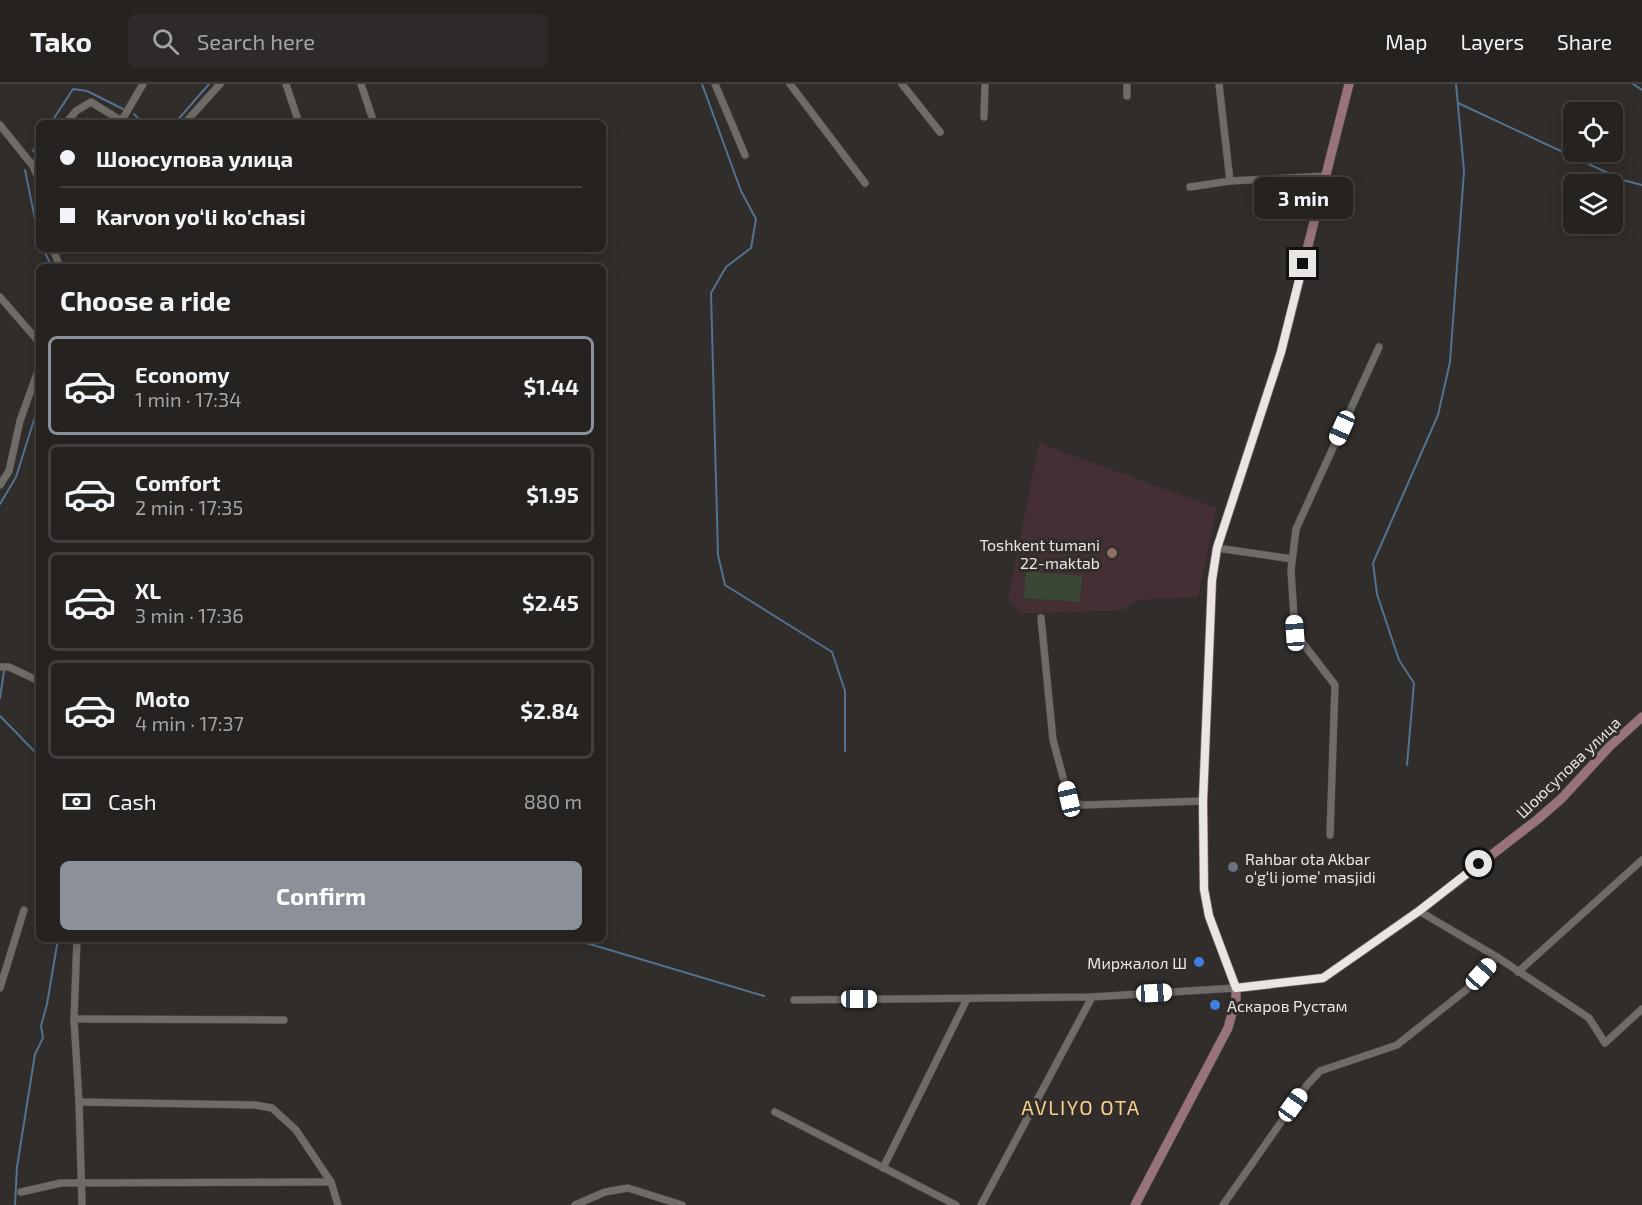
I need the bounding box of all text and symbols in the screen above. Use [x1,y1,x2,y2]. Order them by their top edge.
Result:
search box [128,14,548,68]
text: Tako [30,24,92,58]
icon: search [149,25,182,58]
text: Search here [197,28,315,54]
text: Map [1385,29,1427,54]
text: Layers [1460,29,1524,54]
text: Share [1557,29,1612,54]
map controls [1563,102,1623,234]
button: locate [1563,102,1623,162]
text: Шоюсупова улица [96,145,293,171]
button: layers [1563,174,1623,234]
callout: 3 min [1254,177,1352,219]
text: 3 min [1278,186,1329,210]
text: Karvon yo‘li ko'chasi [96,203,306,229]
route end [1289,250,1316,277]
text: Choose a ride [60,284,231,316]
icon: car [63,359,117,413]
text: Economy [135,361,230,387]
text: $1.44 [523,373,579,399]
text: 1 min · 17:34 [135,387,242,411]
car [1326,408,1358,448]
icon: car [63,467,117,521]
text: Comfort [135,469,220,495]
text: $1.95 [526,481,579,507]
text: 2 min · 17:35 [135,495,243,519]
place label: Toshkent tumani 22-maktab [980,535,1100,572]
marker: Toshkent tumani 22-maktab [1105,546,1119,560]
icon: car [63,575,117,629]
text: XL [135,577,161,603]
text: $2.45 [522,589,579,615]
text: 3 min · 17:36 [135,603,244,627]
car [1285,614,1305,652]
icon: car [63,683,117,737]
text: Moto [135,685,190,711]
text: $2.84 [520,697,579,723]
text: 4 min · 17:37 [135,711,244,735]
street label: Шоюсупова улица [1512,712,1625,822]
car [1056,779,1082,819]
icon: cash [60,785,93,818]
text: Cash [108,788,157,814]
text: 880 m [524,789,582,813]
place label: Rahbar ota Akbar o‘g‘li jome’ masjidi [1245,849,1376,887]
route start [1465,850,1492,877]
marker: Rahbar ota Akbar o‘g‘li jome’ masjidi [1226,860,1240,874]
button: Confirm [60,861,582,930]
place label: Миржалол Ш [1087,953,1187,972]
marker: Миржалол Ш [1192,955,1206,969]
car [1462,955,1500,993]
car [1136,983,1172,1003]
car [841,990,877,1008]
place label: Аскаров Рустам [1227,996,1347,1016]
marker: Аскаров Рустам [1208,998,1222,1012]
car [1275,1085,1311,1125]
district label: AVLIYO OTA [1021,1095,1141,1119]

